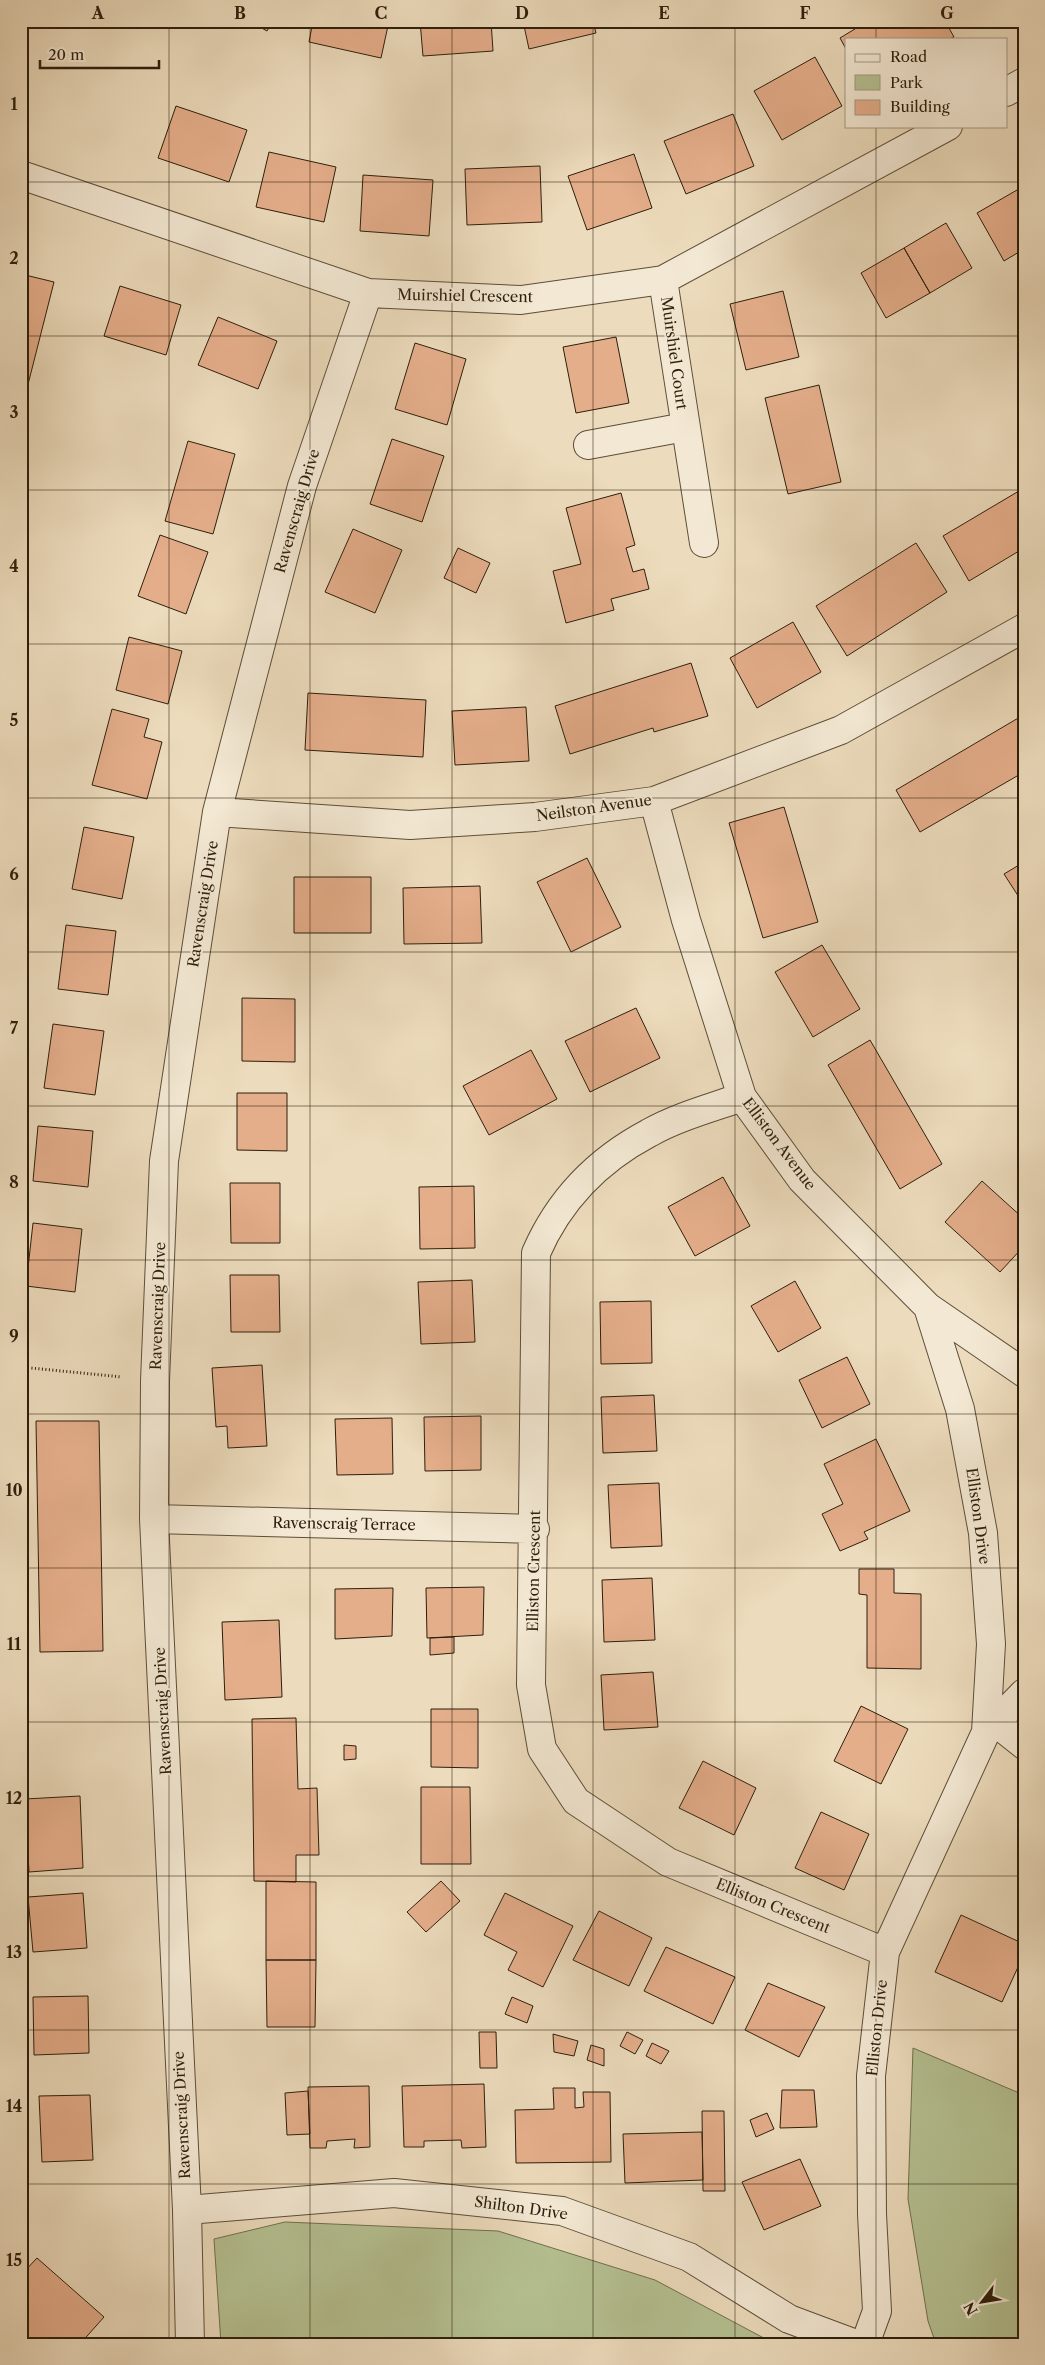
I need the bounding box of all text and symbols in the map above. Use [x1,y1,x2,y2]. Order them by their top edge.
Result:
text: A [91,3,105,23]
text: B [234,3,246,23]
text: C [375,3,387,23]
text: D [515,3,529,23]
text: E [658,3,670,23]
text: F [800,3,811,23]
text: G [940,3,954,23]
scale bar [40,38,159,70]
legend [845,38,1008,128]
text: 20 m [48,45,84,64]
text: Road [890,47,927,66]
text: Park [890,73,924,92]
text: 1 [10,94,18,114]
text: Building [890,97,950,116]
text: 2 [9,248,19,268]
street label: Muirshiel Crescent [397,285,534,306]
street label: Muirshiel Court [657,295,692,411]
text: 3 [9,402,19,422]
street label: Ravenscraig Drive [270,447,323,575]
text: 4 [9,556,19,576]
text: 5 [10,710,19,730]
street label: Neilston Avenue [535,790,653,825]
street label: Ravenscraig Drive [183,839,222,969]
text: 6 [9,864,19,884]
text: 7 [10,1018,19,1038]
street label: Elliston Avenue [738,1094,820,1194]
text: 8 [9,1172,19,1192]
street label: Ravenscraig Drive [146,1242,169,1370]
text: 9 [9,1326,19,1346]
street label: Elliston Drive [962,1467,995,1565]
text: 10 [5,1480,23,1500]
street label: Elliston Crescent [523,1509,544,1632]
street label: Ravenscraig Terrace [272,1513,416,1534]
text: 11 [7,1634,22,1654]
street label: Ravenscraig Drive [150,1647,175,1775]
text: 12 [6,1788,22,1808]
street label: Elliston Crescent [713,1874,834,1937]
text: 13 [6,1942,22,1962]
street label: Elliston Drive [862,1979,891,2077]
street label: Ravenscraig Drive [169,2051,194,2179]
text: 14 [6,2096,22,2116]
street label: Shilton Drive [473,2192,569,2223]
text: 15 [6,2250,22,2270]
north arrow [958,2278,1008,2328]
text: N [960,2299,982,2319]

